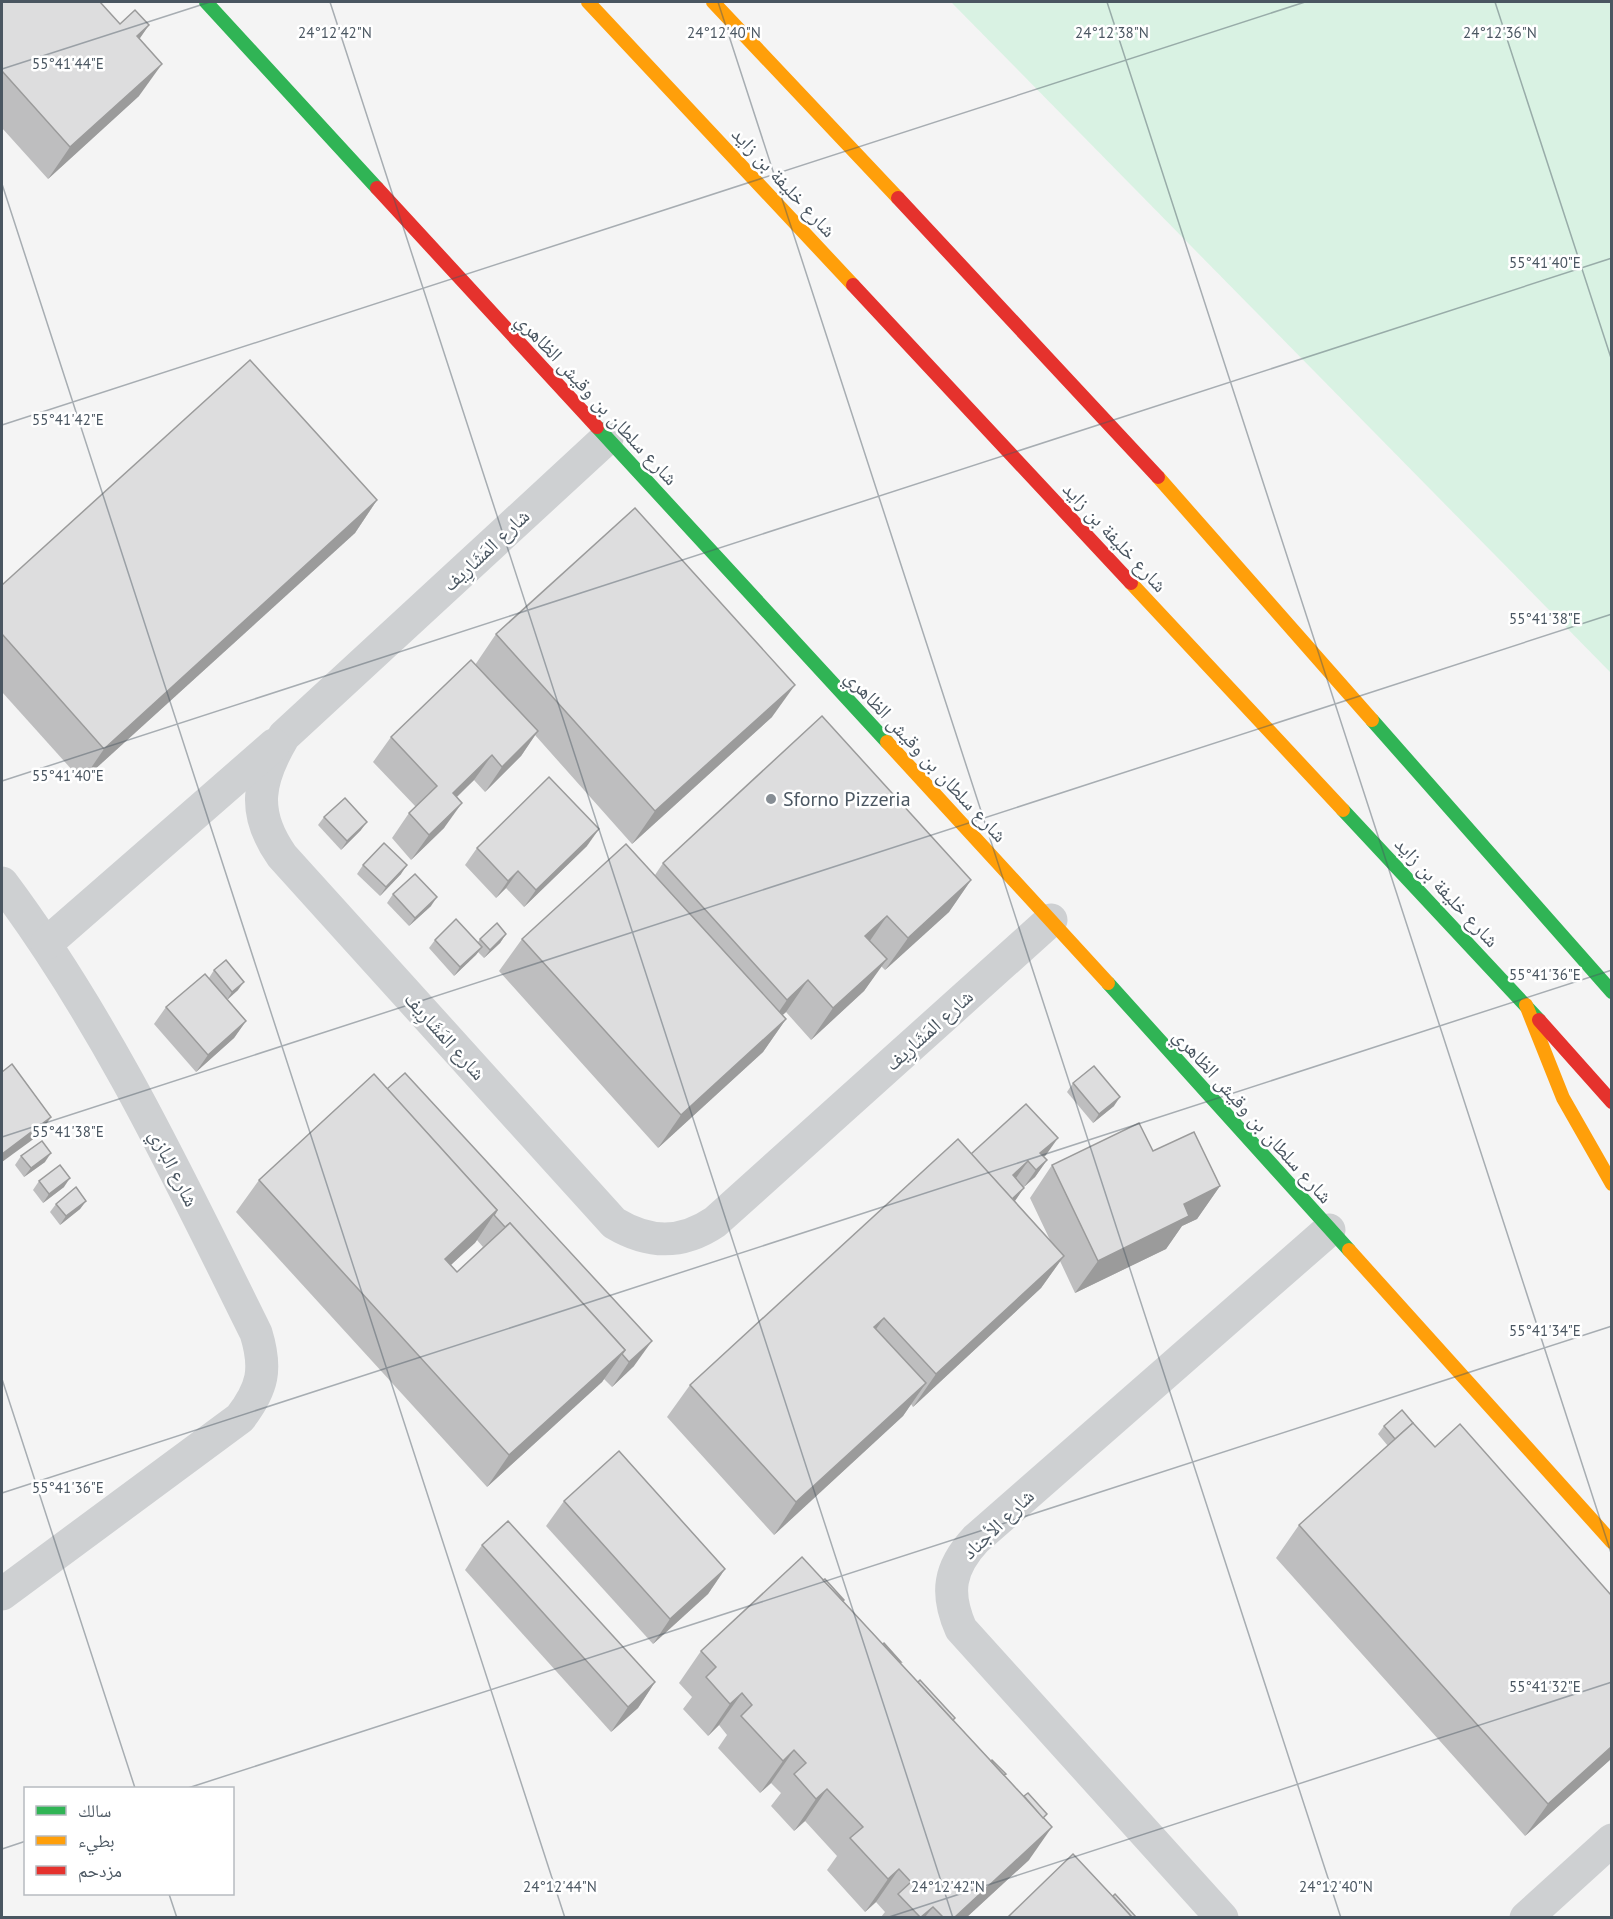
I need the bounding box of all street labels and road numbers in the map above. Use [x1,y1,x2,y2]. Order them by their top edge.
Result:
street label: شارع خليفة بن زايد [726,121,842,243]
street label: شارع سلطان بن وقيش الظاهري [508,307,684,493]
street label: شارع خليفة بن زايد [1057,476,1173,598]
street label: شارع المَشَارِيف [437,503,537,599]
street label: شارع سلطان بن وقيش الظاهري [837,664,1013,850]
street label: شارع خليفة بن زايد [1389,831,1505,953]
street label: شارع المَشَارِيف [879,984,980,1078]
street label: شارع المَشَارِيف [397,986,491,1087]
street label: شارع سلطان بن وقيش الظاهري [1165,1023,1338,1211]
street label: شارع البازي [141,1125,205,1212]
street label: شارع الأجناد [956,1483,1040,1565]

